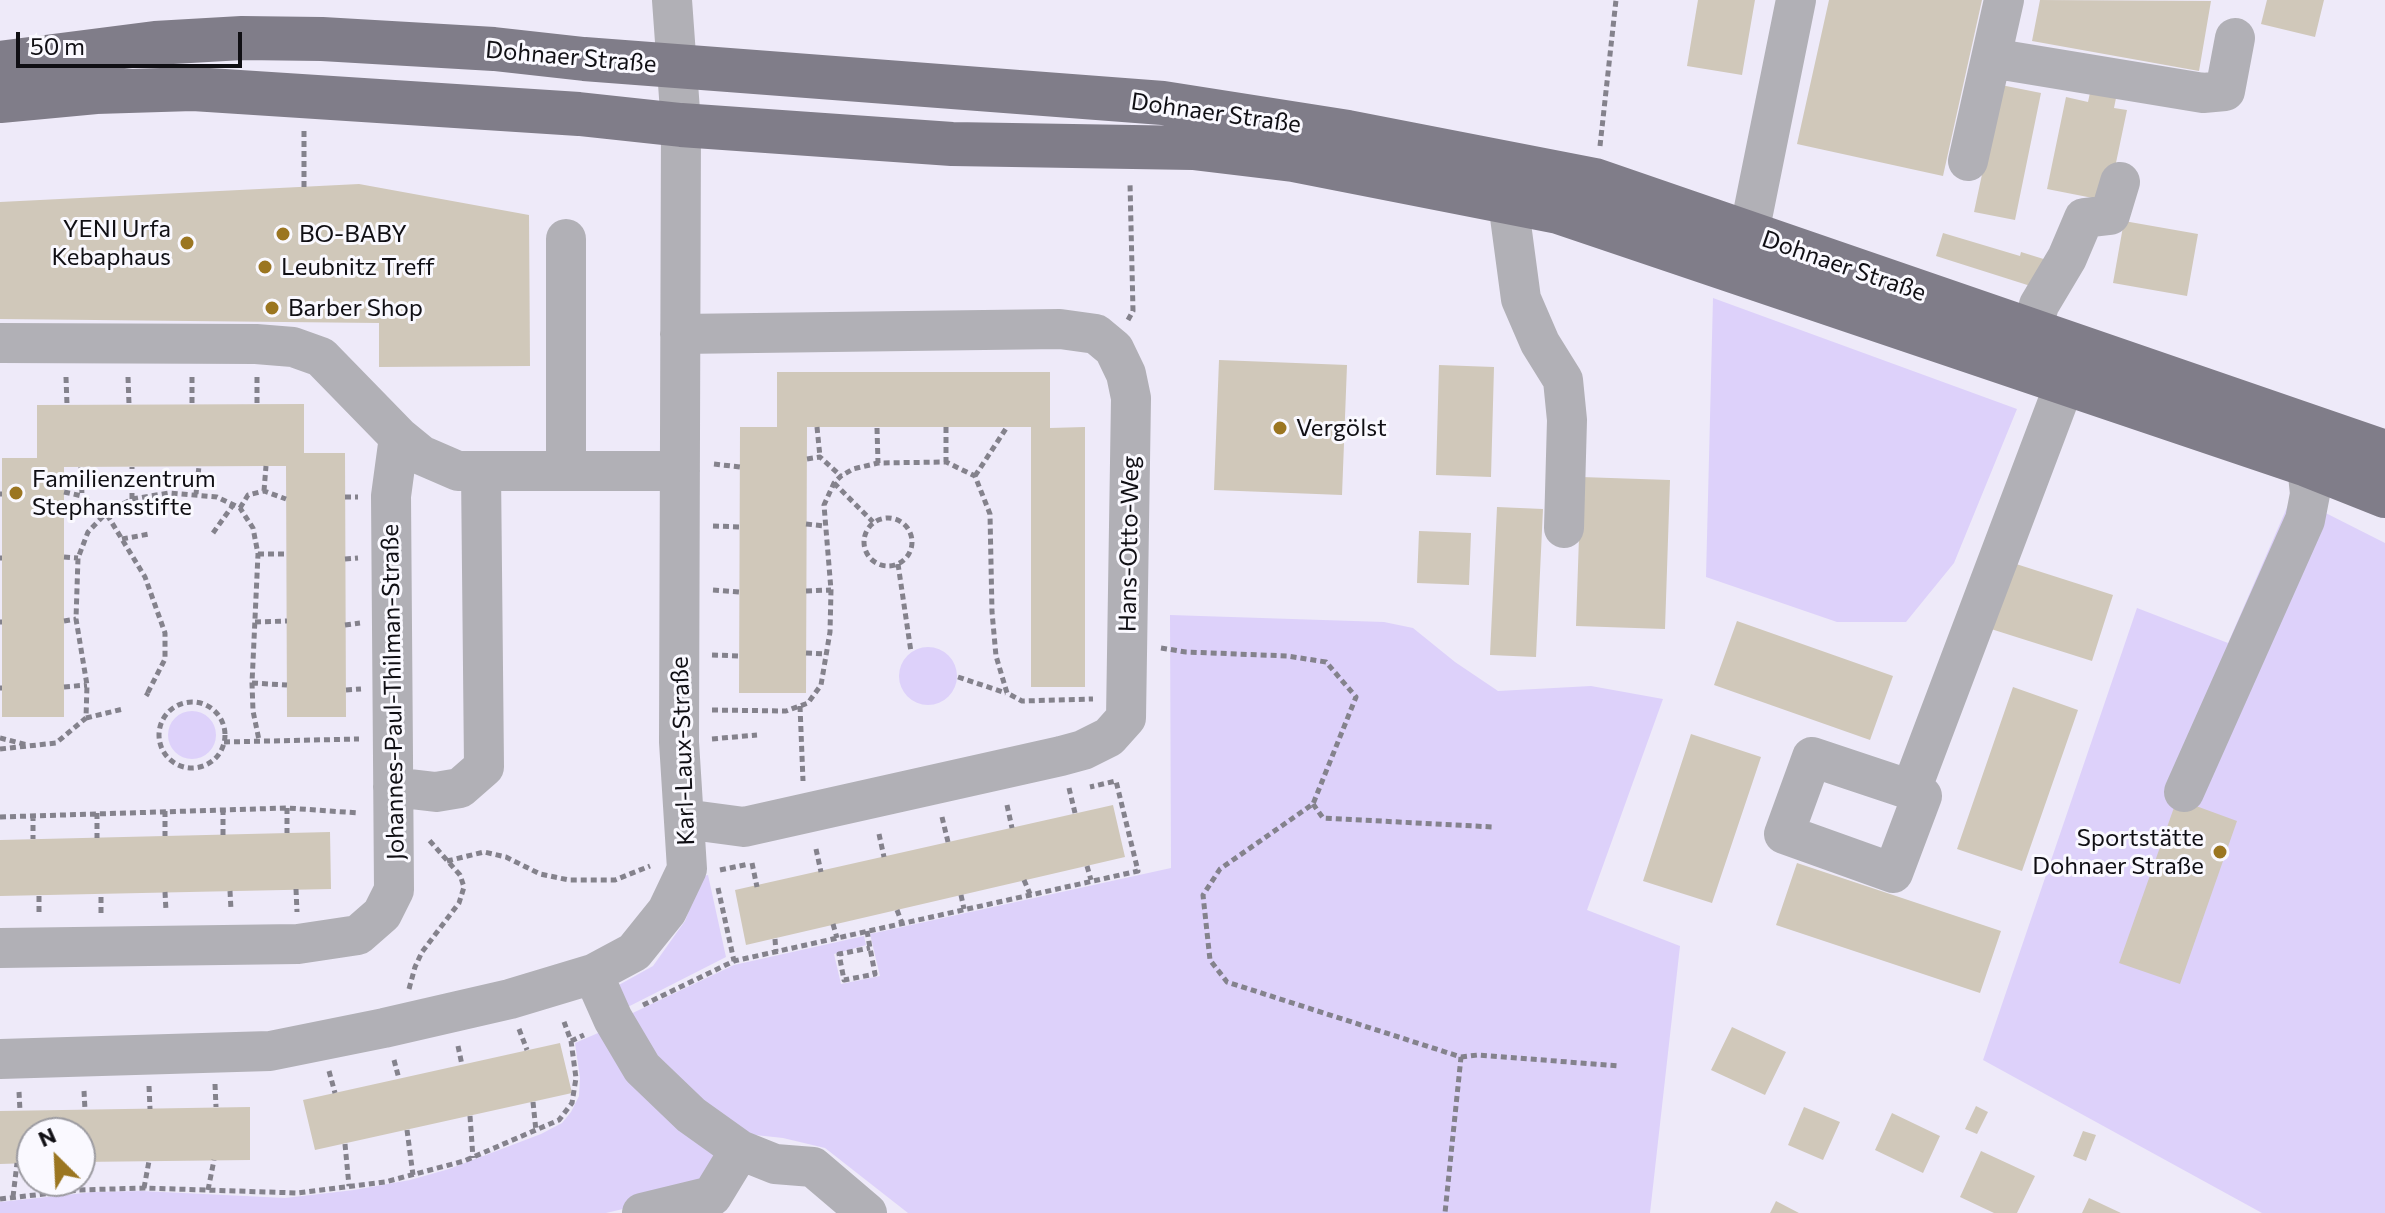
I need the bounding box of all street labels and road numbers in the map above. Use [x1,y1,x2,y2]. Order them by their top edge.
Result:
street label: Dohnaer Straße [484,35,658,79]
street label: Dohnaer Straße [1129,87,1303,139]
street label: Dohnaer Straße [1758,224,1930,308]
street label: Hans-Otto-Weg [1113,456,1145,632]
street label: Johannes-Paul-Thilman-Straße [376,524,410,860]
street label: Karl-Laux-Straße [665,656,701,846]

